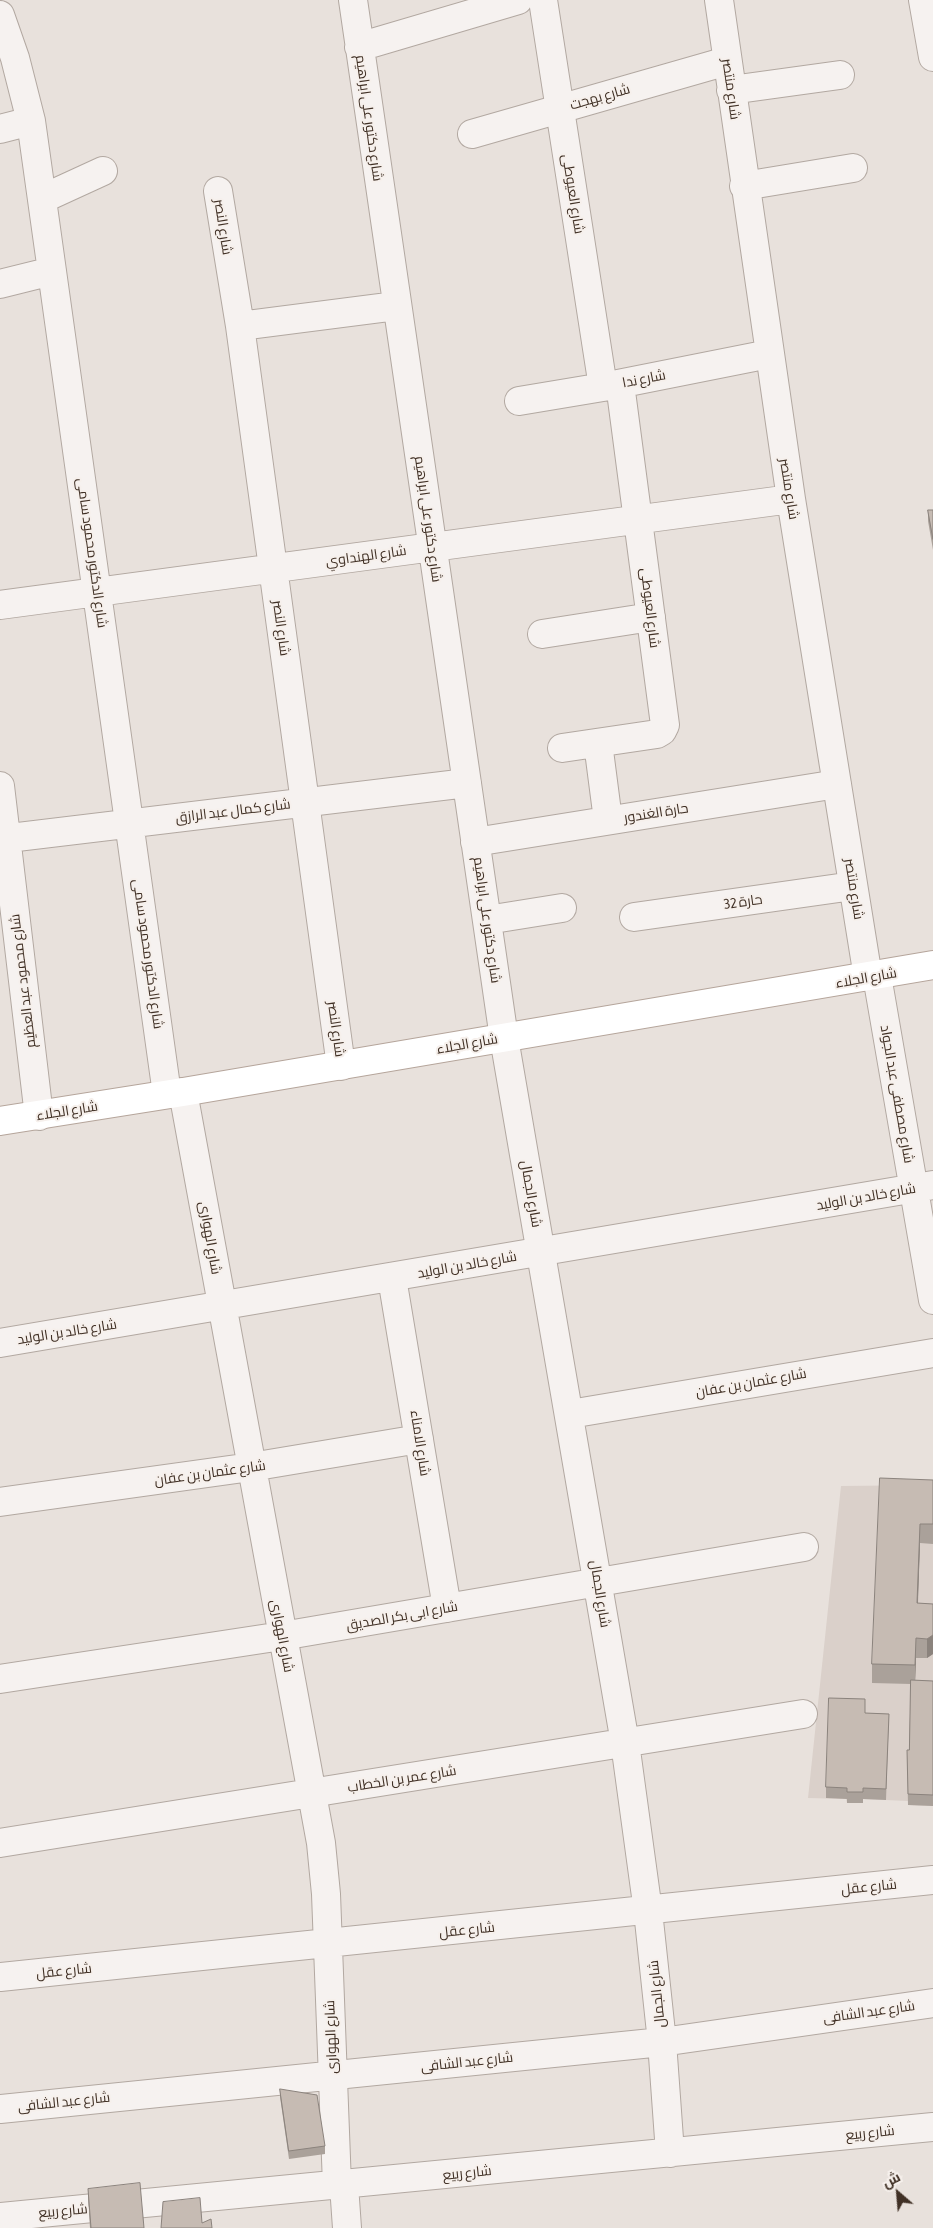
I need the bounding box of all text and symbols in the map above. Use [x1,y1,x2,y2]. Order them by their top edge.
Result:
street label: شارع دكتور على ابراهيم [352,54,386,182]
street label: شارع منتصر [718,57,744,121]
street label: شارع بهجت [568,80,632,114]
street label: شارع العيوطى [558,153,588,235]
street label: شارع النصر [210,198,236,256]
street label: شارع ندا [621,367,667,391]
street label: شارع دكتور على ابراهيم [411,455,445,583]
street label: شارع منتصر [776,457,802,521]
street label: شارع الدكتور محمود سامى [73,477,111,629]
street label: شارع الهنداوي [325,542,407,570]
street label: شارع العيوطى [637,567,663,649]
street label: شارع النصر [269,599,293,657]
street label: شارع كمال عبد الرازق [175,796,291,826]
street label: حارة الغندور [623,800,689,826]
street label: شارع دكتور على ابراهيم [470,856,504,984]
street label: شارع منتصر [841,857,867,921]
street label: شارع الدكتور محمود سامى [129,878,167,1030]
street label: حارة 32 [723,891,763,913]
street label: شارع محمود عبد العظيم [6,913,40,1049]
street label: شارع الجلاء [834,964,898,992]
street label: شارع النصر [324,1000,348,1058]
street label: شارع مصطفى عبد الجواد [877,1024,917,1164]
street label: شارع الجلاء [435,1030,499,1058]
street label: شارع الجلاء [35,1098,99,1124]
street label: شارع الجمال [517,1159,545,1229]
street label: شارع خالد بن الوليد [815,1180,917,1214]
street label: شارع الهوارى [195,1200,225,1276]
street label: شارع خالد بن الوليد [416,1248,518,1282]
street label: شارع خالد بن الوليد [16,1316,118,1348]
street label: شارع عثمان بن عفان [694,1365,808,1401]
street label: شارع الامناء [406,1409,434,1477]
street label: شارع عثمان بن عفان [153,1457,267,1489]
street label: شارع الجمال [586,1559,614,1629]
street label: شارع الهوارى [267,1598,297,1674]
street label: شارع ابى بكر الصديق [345,1598,459,1634]
street label: شارع عمر بن الخطاب [346,1762,458,1796]
street label: شارع عقل [840,1876,898,1898]
street label: شارع عقل [438,1919,496,1941]
street label: شارع الجمال [645,1959,669,2029]
street label: شارع عقل [35,1960,93,1982]
street label: شارع عبد الشافى [822,1997,916,2027]
street label: شارع الهوارى [321,2000,341,2074]
street label: شارع عبد الشافى [420,2049,514,2075]
street label: شارع عبد الشافى [17,2089,111,2115]
street label: شارع ربيع [845,2122,895,2144]
street label: شارع ربيع [442,2162,492,2184]
north arrow [873,2168,923,2218]
text: ش [880,2168,903,2191]
street label: شارع ربيع [38,2200,88,2222]

